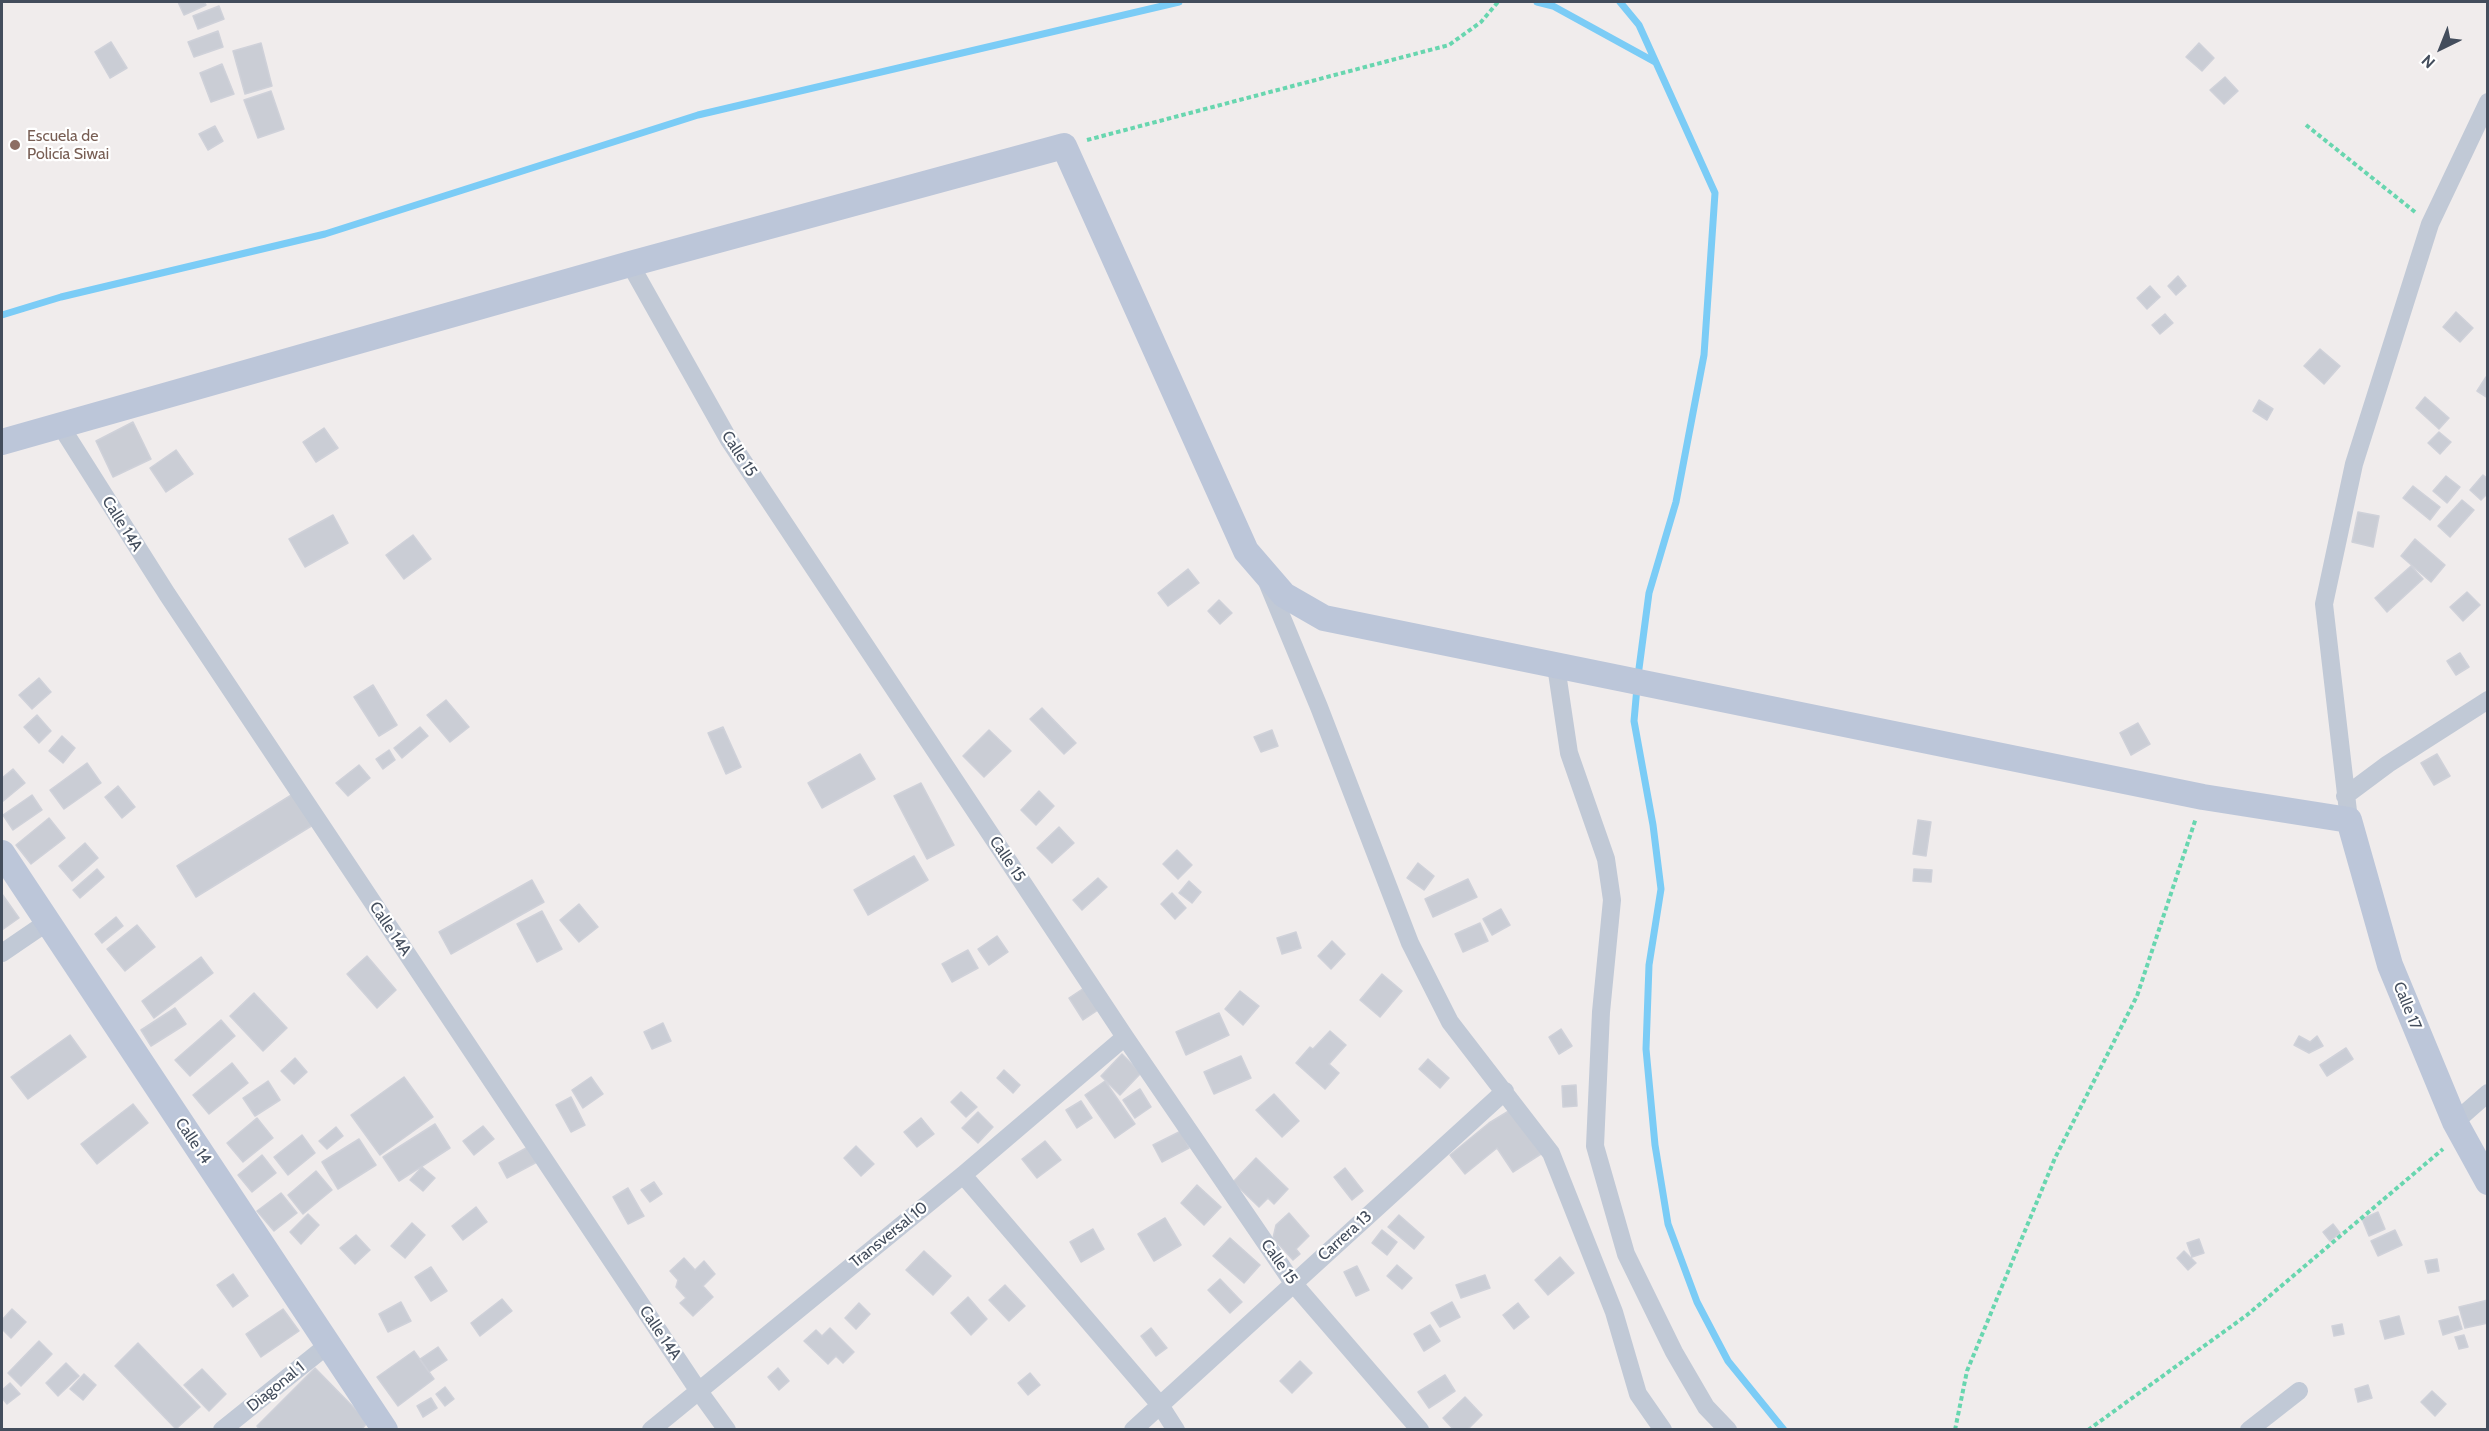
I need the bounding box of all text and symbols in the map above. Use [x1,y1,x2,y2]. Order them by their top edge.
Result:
north arrow [2411,18,2471,78]
text: N [2418,51,2439,72]
place label: Escuela de Policía Siwai [27,126,109,164]
marker: Escuela de Policía Siwai [8,138,22,152]
street label: Calle 15 [717,428,761,480]
street label: Calle 14A [98,493,146,555]
street label: Calle 15 [985,833,1029,885]
street label: Calle 14A [365,898,415,960]
street label: Calle 17 [2389,979,2425,1033]
street label: Calle 14 [171,1114,215,1168]
street label: Transversal 10 [846,1198,932,1272]
street label: Carrera 13 [1314,1207,1376,1265]
street label: Calle 15 [1257,1236,1301,1288]
street label: Calle 14A [635,1302,685,1364]
street label: Diagonal 1 [243,1358,309,1416]

